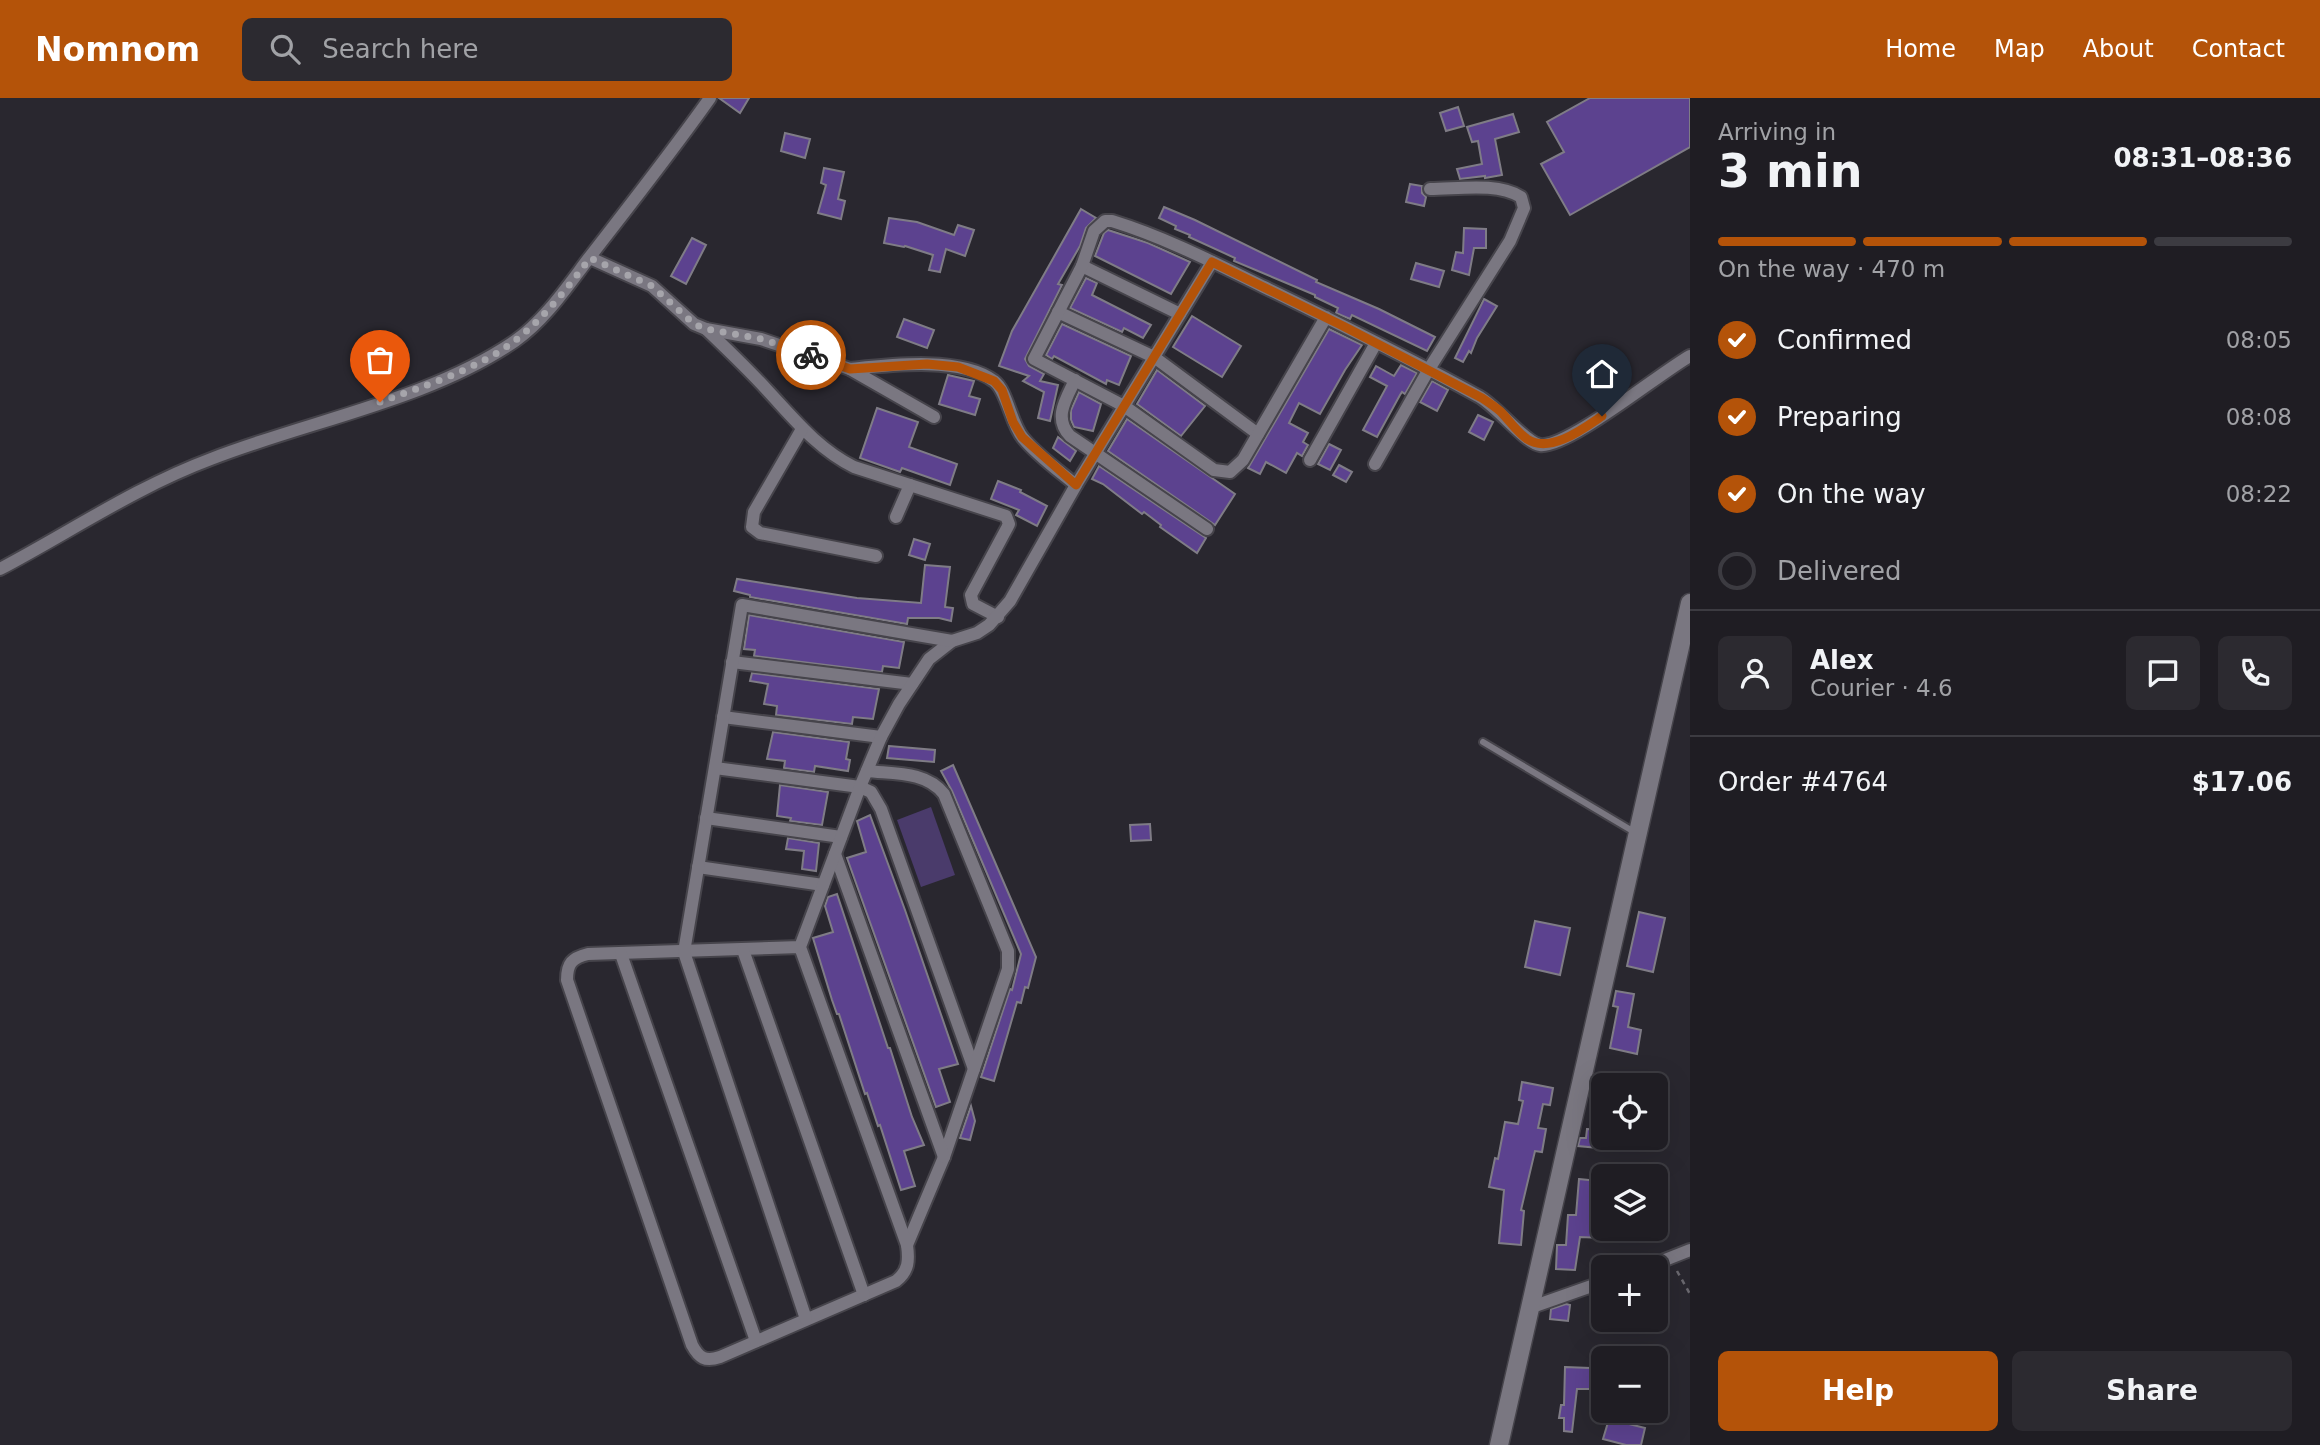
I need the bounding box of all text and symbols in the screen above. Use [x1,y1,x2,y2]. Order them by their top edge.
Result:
search box [242,18,732,81]
text: Nomnom [35,30,200,69]
icon: search [266,30,304,68]
text: Search here [322,34,478,64]
text: Home [1885,35,1956,63]
text: Map [1994,35,2045,63]
text: About [2083,35,2154,63]
text: Contact [2192,35,2285,63]
text: Arriving in [1718,119,1836,145]
text: 08:31–08:36 [2113,143,2292,173]
text: 3 min [1718,144,1862,198]
text: On the way · 470 m [1718,256,1945,282]
courier [776,320,846,390]
icon: check [1718,321,1756,359]
text: Confirmed [1777,325,1912,355]
text: 08:05 [2226,327,2292,353]
pin [350,330,410,402]
icon: bike [792,336,830,374]
icon: bag [361,341,399,379]
pin [1572,344,1632,416]
icon: home [1583,355,1621,393]
icon: check [1718,398,1756,436]
text: Preparing [1777,402,1902,432]
text: 08:08 [2226,404,2292,430]
icon: check [1718,475,1756,513]
text: On the way [1777,479,1926,509]
text: 08:22 [2226,481,2292,507]
text: Delivered [1777,556,1901,586]
button: person [1718,636,1792,710]
button: chat [2126,636,2200,710]
button: phone [2218,636,2292,710]
text: Alex [1810,645,1873,675]
text: Courier · 4.6 [1810,675,1953,701]
text: Order #4764 [1718,767,1888,797]
text: $17.06 [2192,767,2292,797]
map controls [1591,1073,1668,1423]
button: locate [1591,1073,1668,1150]
button: layers [1591,1164,1668,1241]
button: + [1591,1255,1668,1332]
button: − [1591,1346,1668,1423]
button: Help [1718,1351,1998,1431]
button: Share [2012,1351,2292,1431]

